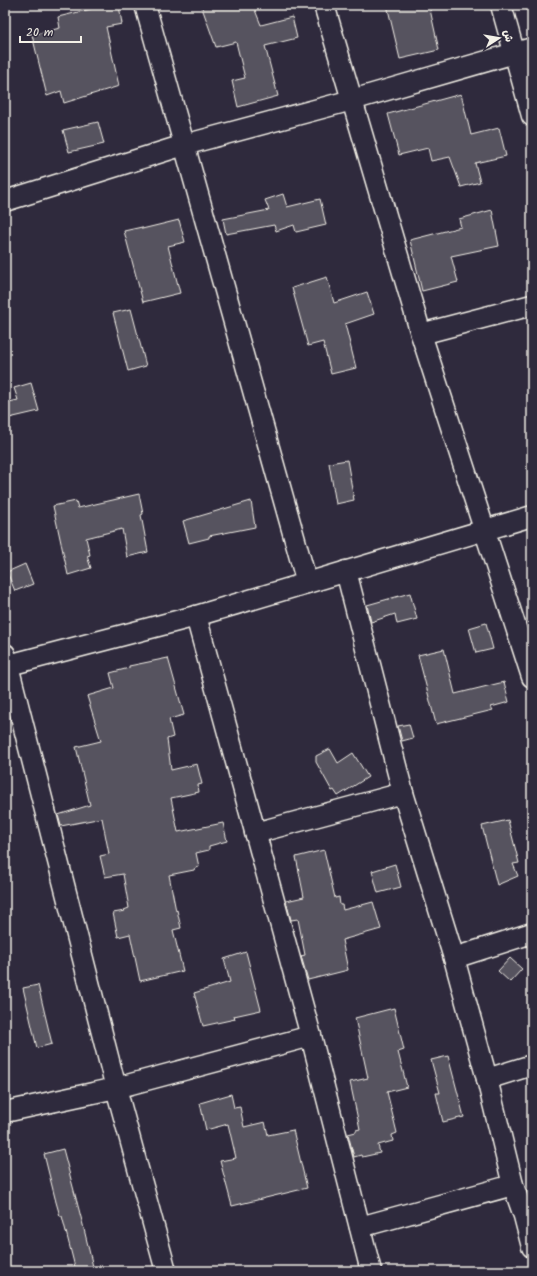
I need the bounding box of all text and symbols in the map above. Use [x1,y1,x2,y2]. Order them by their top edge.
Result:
scale bar [20,18,81,44]
north arrow [479,18,519,58]
text: 20 m [26,23,54,42]
text: ش [498,28,518,44]

